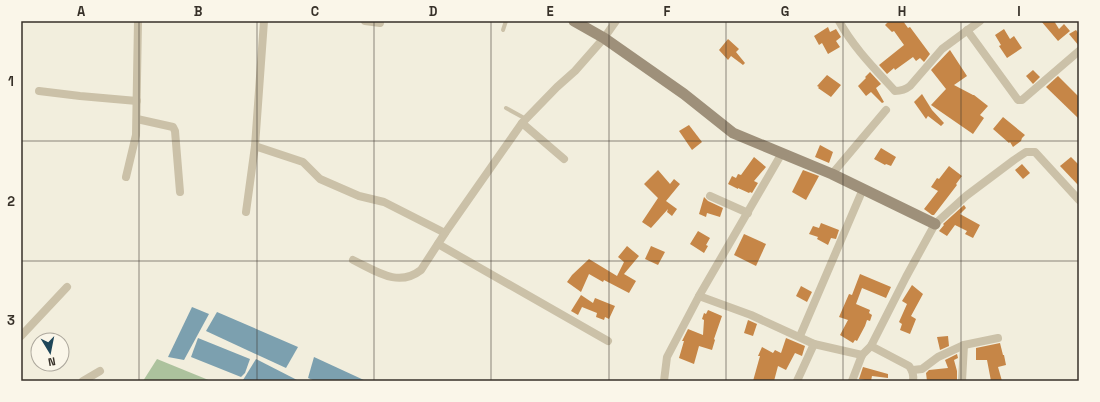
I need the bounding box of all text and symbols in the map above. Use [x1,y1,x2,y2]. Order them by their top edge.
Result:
text: A [77,3,86,20]
text: B [194,3,203,20]
text: C [311,3,319,20]
text: D [429,3,438,20]
text: E [546,3,554,20]
text: F [664,3,671,20]
text: G [781,3,789,20]
text: H [898,3,906,20]
text: I [1017,3,1021,20]
text: 1 [8,73,14,90]
text: 2 [7,193,15,210]
text: 3 [7,312,15,329]
north arrow [30,332,70,372]
text: N [47,354,57,369]

